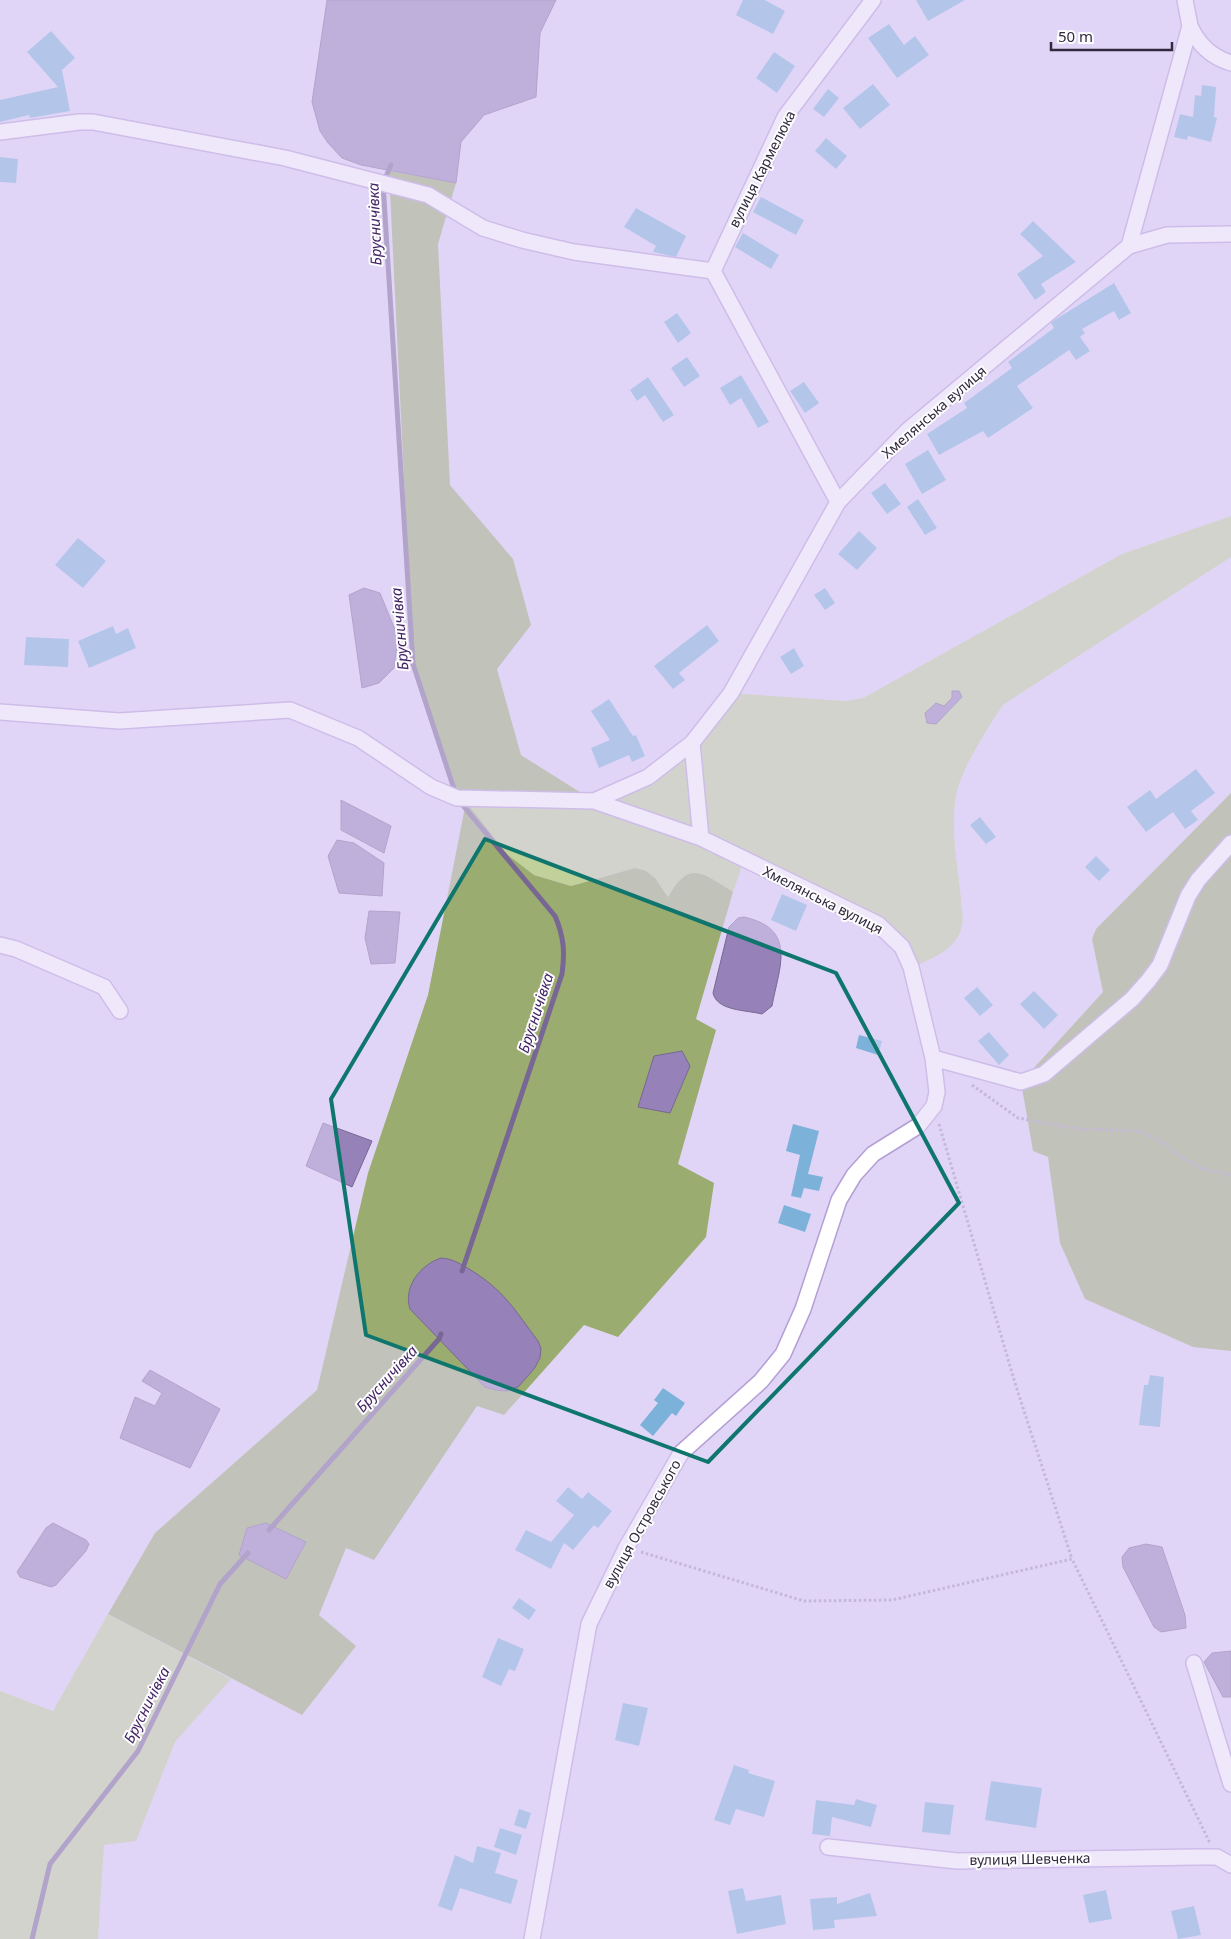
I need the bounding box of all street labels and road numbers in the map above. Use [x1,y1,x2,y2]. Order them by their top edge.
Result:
street label: вулиця Кармелюка [724,107,799,231]
street label: Хмелянська вулиця [877,361,990,462]
street label: Хмелянська вулиця [760,861,887,938]
street label: вулиця Островського [598,1456,685,1592]
street label: вулиця Шевченка [969,1848,1091,1869]

